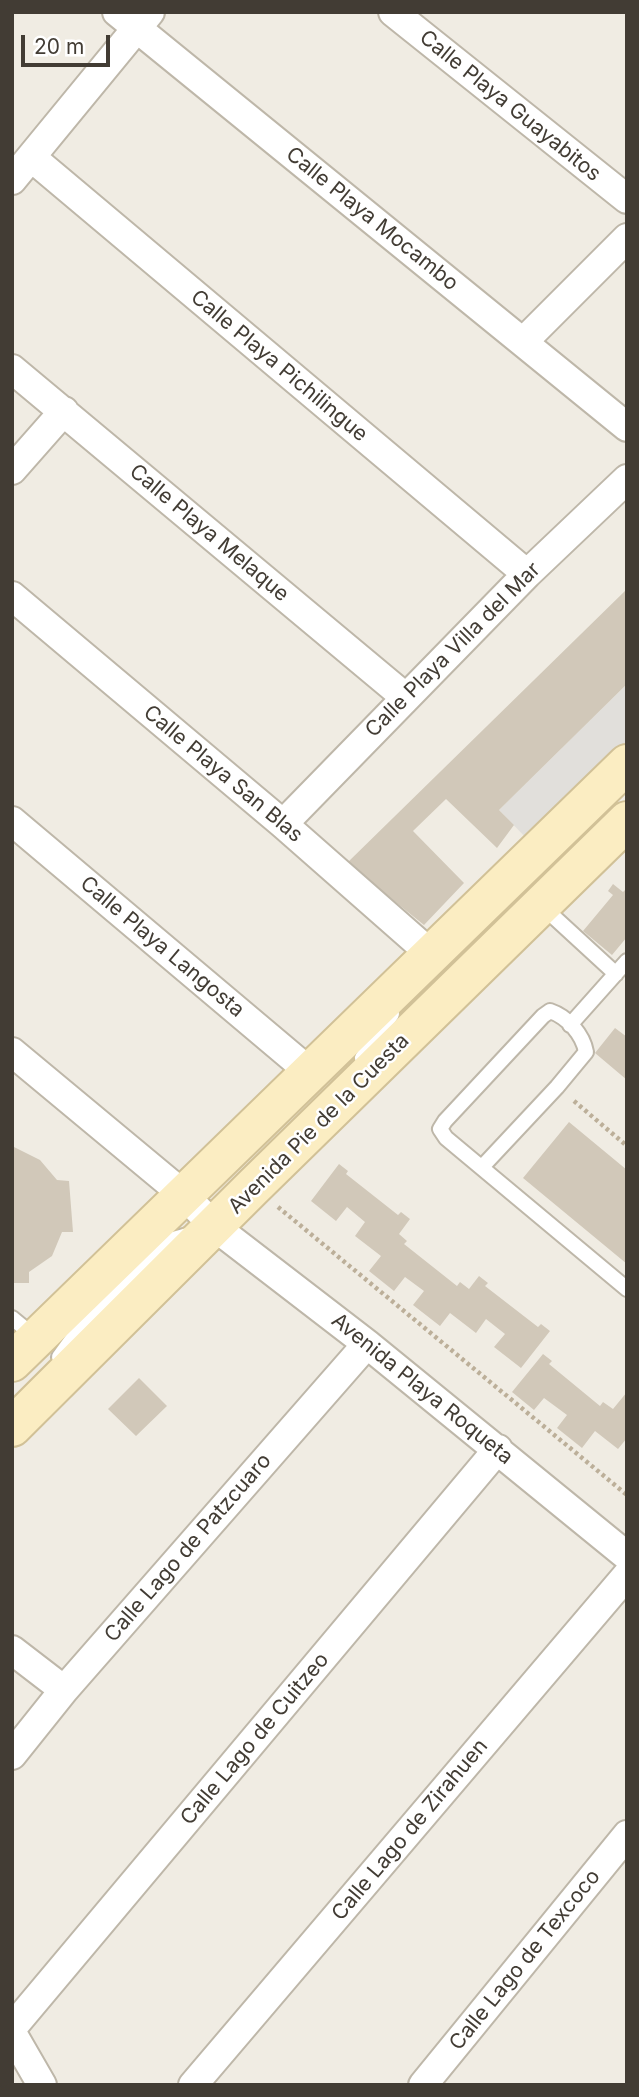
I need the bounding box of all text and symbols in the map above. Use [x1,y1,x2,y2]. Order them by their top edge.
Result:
scale bar [24,21,114,65]
street label: Calle Playa Guayabitos [414,25,606,187]
text: 20 m [34,34,84,59]
street label: Calle Playa Mocambo [281,142,463,296]
street label: Calle Playa Pichilingue [186,285,372,447]
street label: Calle Playa Melaque [124,459,294,607]
street label: Calle Playa Villa del Mar [360,557,546,743]
street label: Calle Playa San Blas [138,700,308,848]
street label: Calle Playa Langosta [75,871,249,1023]
street label: Avenida Pie de la Cuesta [223,1028,415,1220]
street label: Avenida Playa Roqueta [326,1308,518,1470]
street label: Calle Lago de Patzcuaro [99,1449,277,1647]
street label: Calle Lago de Cuitzeo [175,1648,335,1830]
street label: Calle Lago de Zirahuen [327,1734,493,1926]
street label: Calle Lago de Texcoco [444,1865,606,2055]

